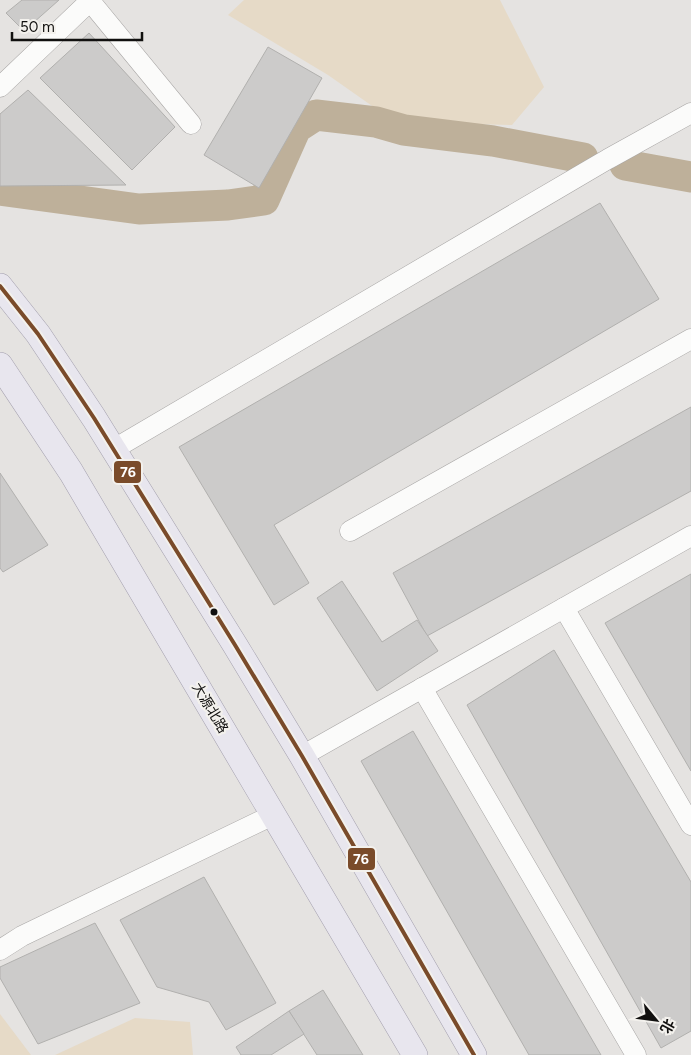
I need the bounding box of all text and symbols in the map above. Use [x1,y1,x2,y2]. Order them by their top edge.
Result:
scale bar [12,10,142,42]
text: 50 m [20,18,55,36]
line badge: 76 [113,460,142,484]
text: 76 [120,464,136,481]
unlabelled marker [209,607,219,617]
street label: 大源北路 [188,680,232,736]
line badge: 76 [347,847,376,871]
text: 76 [353,851,369,868]
north arrow [631,995,681,1045]
text: 北 [656,1016,678,1036]

